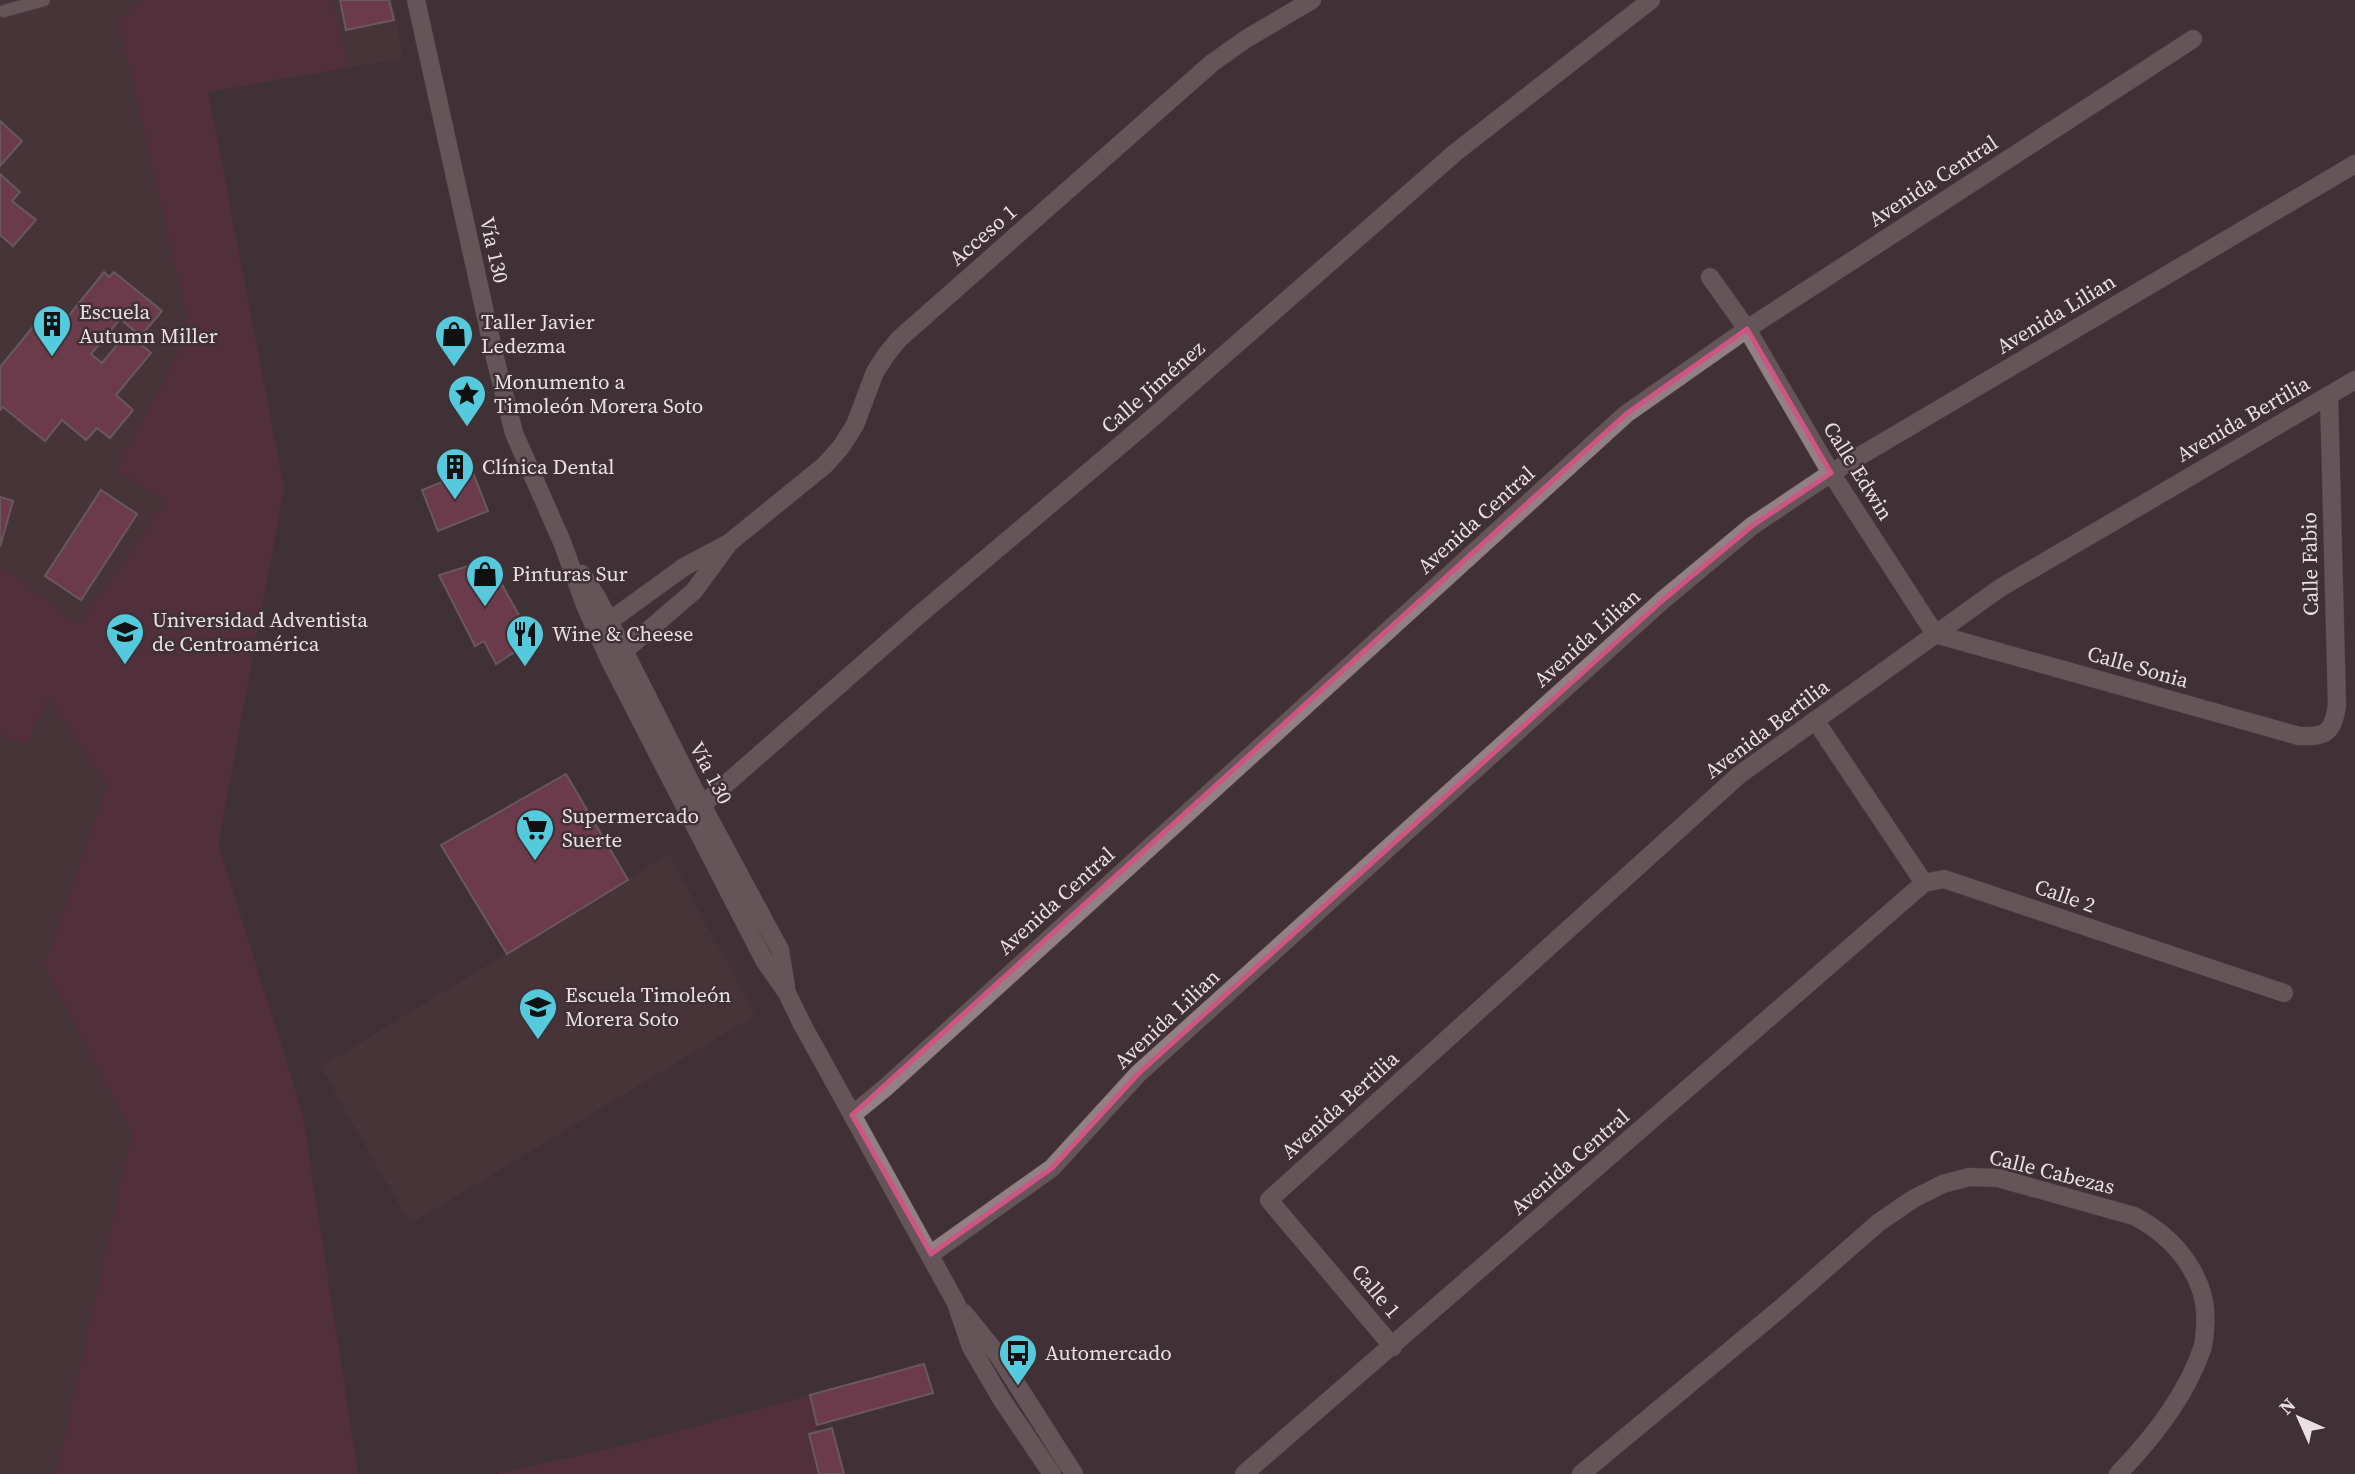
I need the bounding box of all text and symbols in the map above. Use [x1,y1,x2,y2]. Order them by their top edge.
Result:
street label: Avenida Central [1862,128,2003,233]
street label: Acceso 1 [943,197,1023,272]
street label: Vía 130 [473,214,516,286]
street label: Avenida Lilian [1991,266,2121,361]
place label: Escuela Autumn Miller [79,297,218,350]
building icon: Escuela Autumn Miller [31,303,73,358]
place label: Taller Javier Ledezma [481,307,595,360]
shop icon: Taller Javier Ledezma [433,313,475,368]
street label: Calle Jiménez [1095,333,1211,440]
place label: Monumento a Timoleón Morera Soto [494,367,703,420]
street label: Avenida Bertilia [2171,369,2315,468]
place icon: Monumento a Timoleón Morera Soto [446,373,488,428]
street label: Calle Edwin [1817,416,1900,526]
building icon: Clínica Dental [434,446,476,501]
place label: Clínica Dental [482,452,615,481]
street label: Avenida Central [1411,459,1541,580]
street label: Calle Fabio [2294,512,2325,616]
shop icon: Pinturas Sur [464,553,506,608]
place label: Pinturas Sur [512,559,628,588]
street label: Avenida Lilian [1527,582,1647,693]
place label: Universidad Adventista de Centroamérica [152,605,368,658]
school or university icon: Universidad Adventista de Centroamérica [104,611,146,666]
restaurant icon: Wine & Cheese [504,613,546,668]
place label: Wine & Cheese [552,619,693,648]
street label: Calle Sonia [2084,638,2192,695]
street label: Avenida Bertilia [1698,672,1835,785]
street label: Vía 130 [683,736,740,809]
place label: Supermercado Suerte [562,801,699,854]
supermarket icon: Supermercado Suerte [514,807,556,862]
street label: Avenida Central [991,840,1121,961]
street label: Calle 2 [2031,872,2099,919]
street label: Avenida Lilian [1108,962,1226,1075]
place label: Escuela Timoleón Morera Soto [565,980,731,1033]
school or university icon: Escuela Timoleón Morera Soto [517,986,559,1041]
street label: Avenida Bertilia [1274,1044,1405,1165]
street label: Avenida Central [1504,1102,1635,1221]
street label: Calle Cabezas [1986,1142,2118,1201]
street label: Calle 1 [1345,1257,1408,1324]
bus stop icon: Automercado [997,1332,1039,1387]
place label: Automercado [1045,1338,1172,1367]
north arrow [2264,1383,2334,1453]
text: N [2273,1392,2301,1420]

